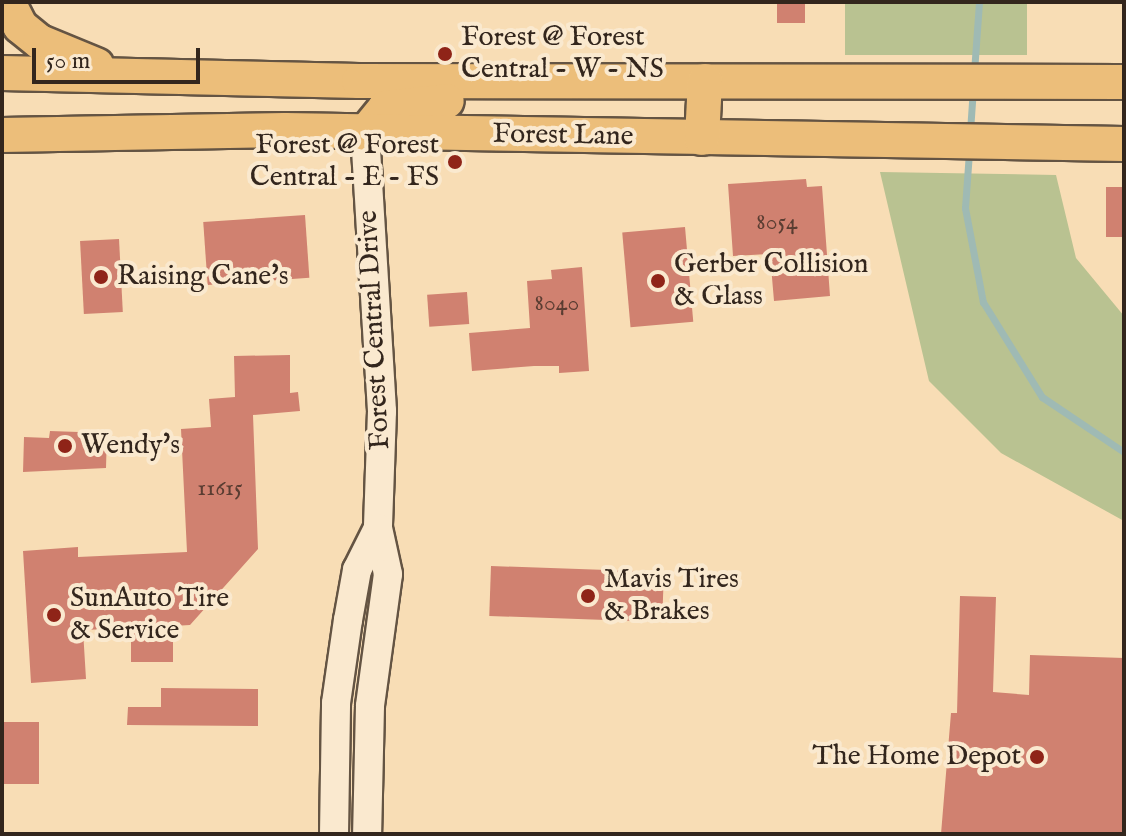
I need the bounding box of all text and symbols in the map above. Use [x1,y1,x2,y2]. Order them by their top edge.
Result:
place label: Forest @ Forest Central - W - NS [461,21,664,87]
scale bar [36,32,204,82]
marker: Forest @ Forest Central - W - NS [436,45,454,63]
text: 50 m [46,46,90,77]
street label: Forest Lane [492,118,634,154]
place label: Forest @ Forest Central - E - FS [250,129,439,195]
marker: Forest @ Forest Central - E - FS [446,153,464,171]
street label: Forest Central Drive [352,209,398,451]
house number: 8054 [756,209,798,237]
place label: Gerber Collision & Glass [674,248,869,314]
place label: Raising Cane's [117,260,289,294]
marker: Raising Cane's [92,268,110,286]
marker: Gerber Collision & Glass [649,272,667,290]
house number: 8040 [535,290,579,318]
place label: Wendy's [81,429,180,463]
marker: Wendy's [56,437,74,455]
house number: 11615 [197,475,243,503]
place label: Mavis Tires & Brakes [604,563,739,629]
place label: SunAuto Tire & Service [70,582,229,648]
marker: Mavis Tires & Brakes [579,587,597,605]
marker: SunAuto Tire & Service [45,606,63,624]
place label: The Home Depot [812,740,1021,774]
marker: The Home Depot [1028,748,1046,766]

